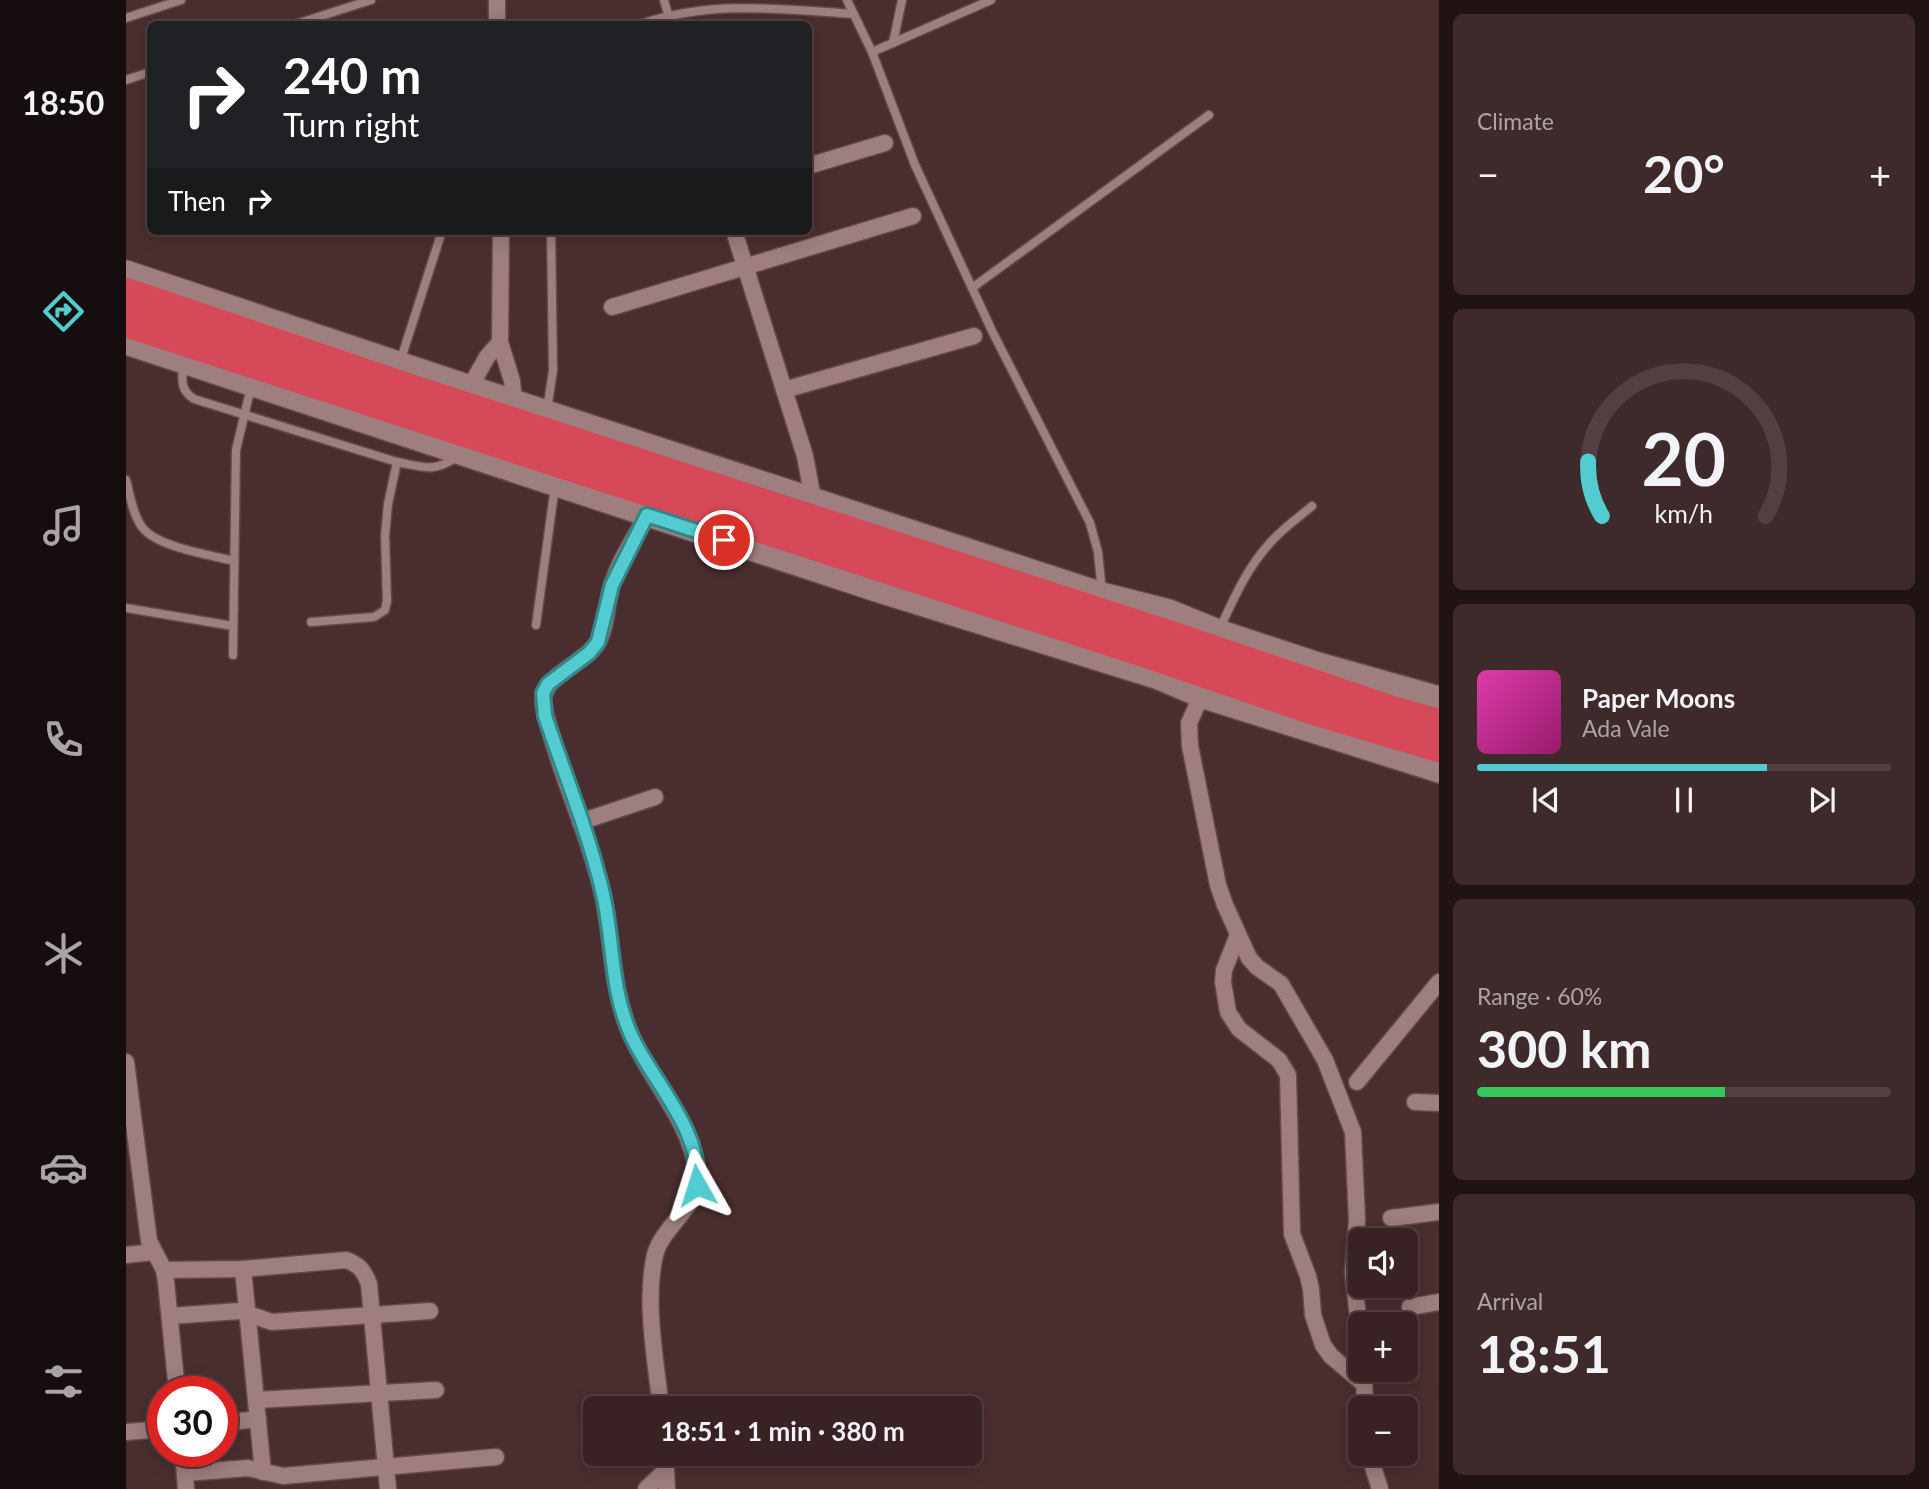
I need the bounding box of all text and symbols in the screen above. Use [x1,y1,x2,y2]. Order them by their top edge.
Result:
text: 240 m [283,46,421,104]
icon: right [168,49,259,140]
text: 18:50 [22,83,104,122]
text: Turn right [283,105,419,144]
text: Climate [1477,107,1554,135]
text: 20° [1643,142,1725,204]
text: − [1477,151,1499,197]
text: + [1869,151,1891,197]
icon: right [240,182,278,220]
text: Then [168,185,226,217]
icon: directions [39,287,88,336]
text: 20 [1642,414,1726,502]
text: km/h [1655,497,1713,527]
icon: music [39,501,88,550]
pin [694,510,754,570]
icon: arrive [705,521,743,559]
text: Paper Moons [1582,682,1735,714]
text: Ada Vale [1582,714,1670,742]
icon: phone [39,715,88,764]
icon: previous [1527,781,1565,819]
icon: pause [1665,781,1703,819]
icon: next [1803,781,1841,819]
icon: climate [39,929,88,978]
text: Range · 60% [1477,982,1602,1010]
text: 300 km [1477,1017,1651,1079]
icon: car [39,1143,88,1192]
position arrow [660,1148,734,1222]
map controls [1348,1228,1418,1466]
button: sound [1348,1228,1418,1298]
text: Arrival [1477,1287,1543,1315]
button: + [1348,1312,1418,1382]
text: 18:51 [1477,1322,1611,1384]
icon: filters [39,1357,88,1406]
speed limit sign: 30 [147,1376,238,1467]
button: − [1348,1396,1418,1466]
text: 18:51 · 1 min · 380 m [660,1415,905,1447]

